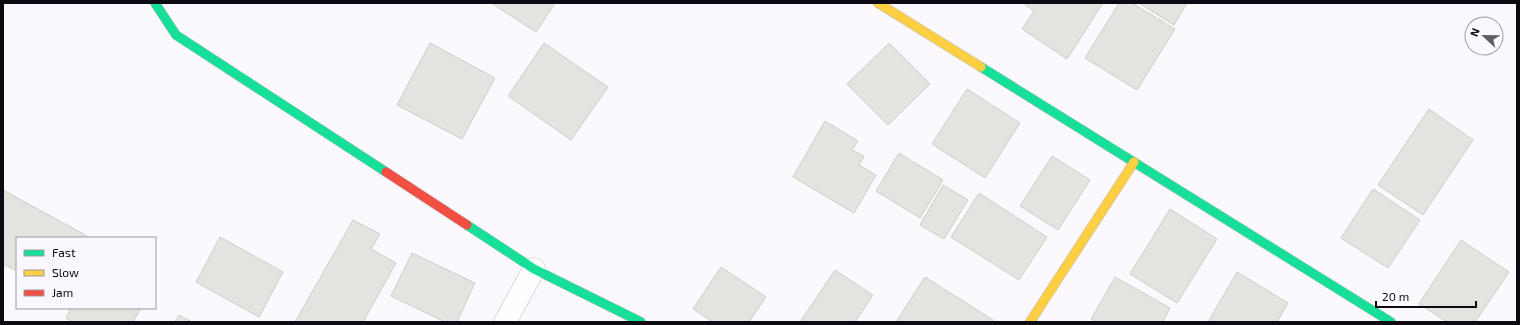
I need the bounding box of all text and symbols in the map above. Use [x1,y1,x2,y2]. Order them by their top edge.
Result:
north arrow [1464,16,1504,56]
text: N [1467,26,1482,38]
legend [16,237,156,309]
text: Fast [52,245,76,259]
text: Slow [52,265,79,279]
scale bar [1376,283,1476,309]
text: Jam [52,285,73,299]
text: 20 m [1382,289,1409,303]

